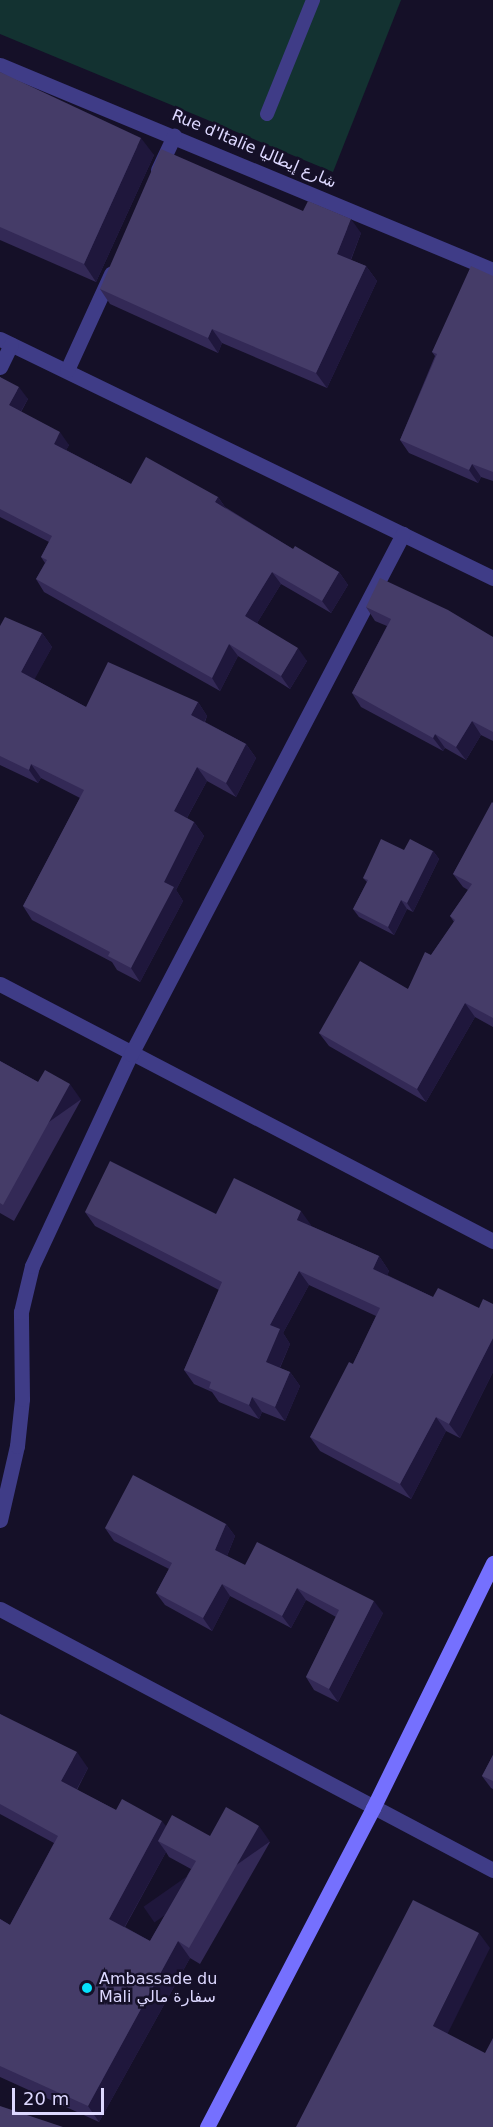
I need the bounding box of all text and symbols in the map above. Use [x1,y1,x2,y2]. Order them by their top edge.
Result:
street label: Rue d'Italie شارع إيطاليا [169,106,339,192]
place label: Ambassade du Mali سفارة مالي [99,1969,217,2007]
marker: Ambassade du Mali سفارة مالي [80,1981,94,1995]
scale bar [15,2076,106,2114]
text: 20 m [23,2088,69,2109]

